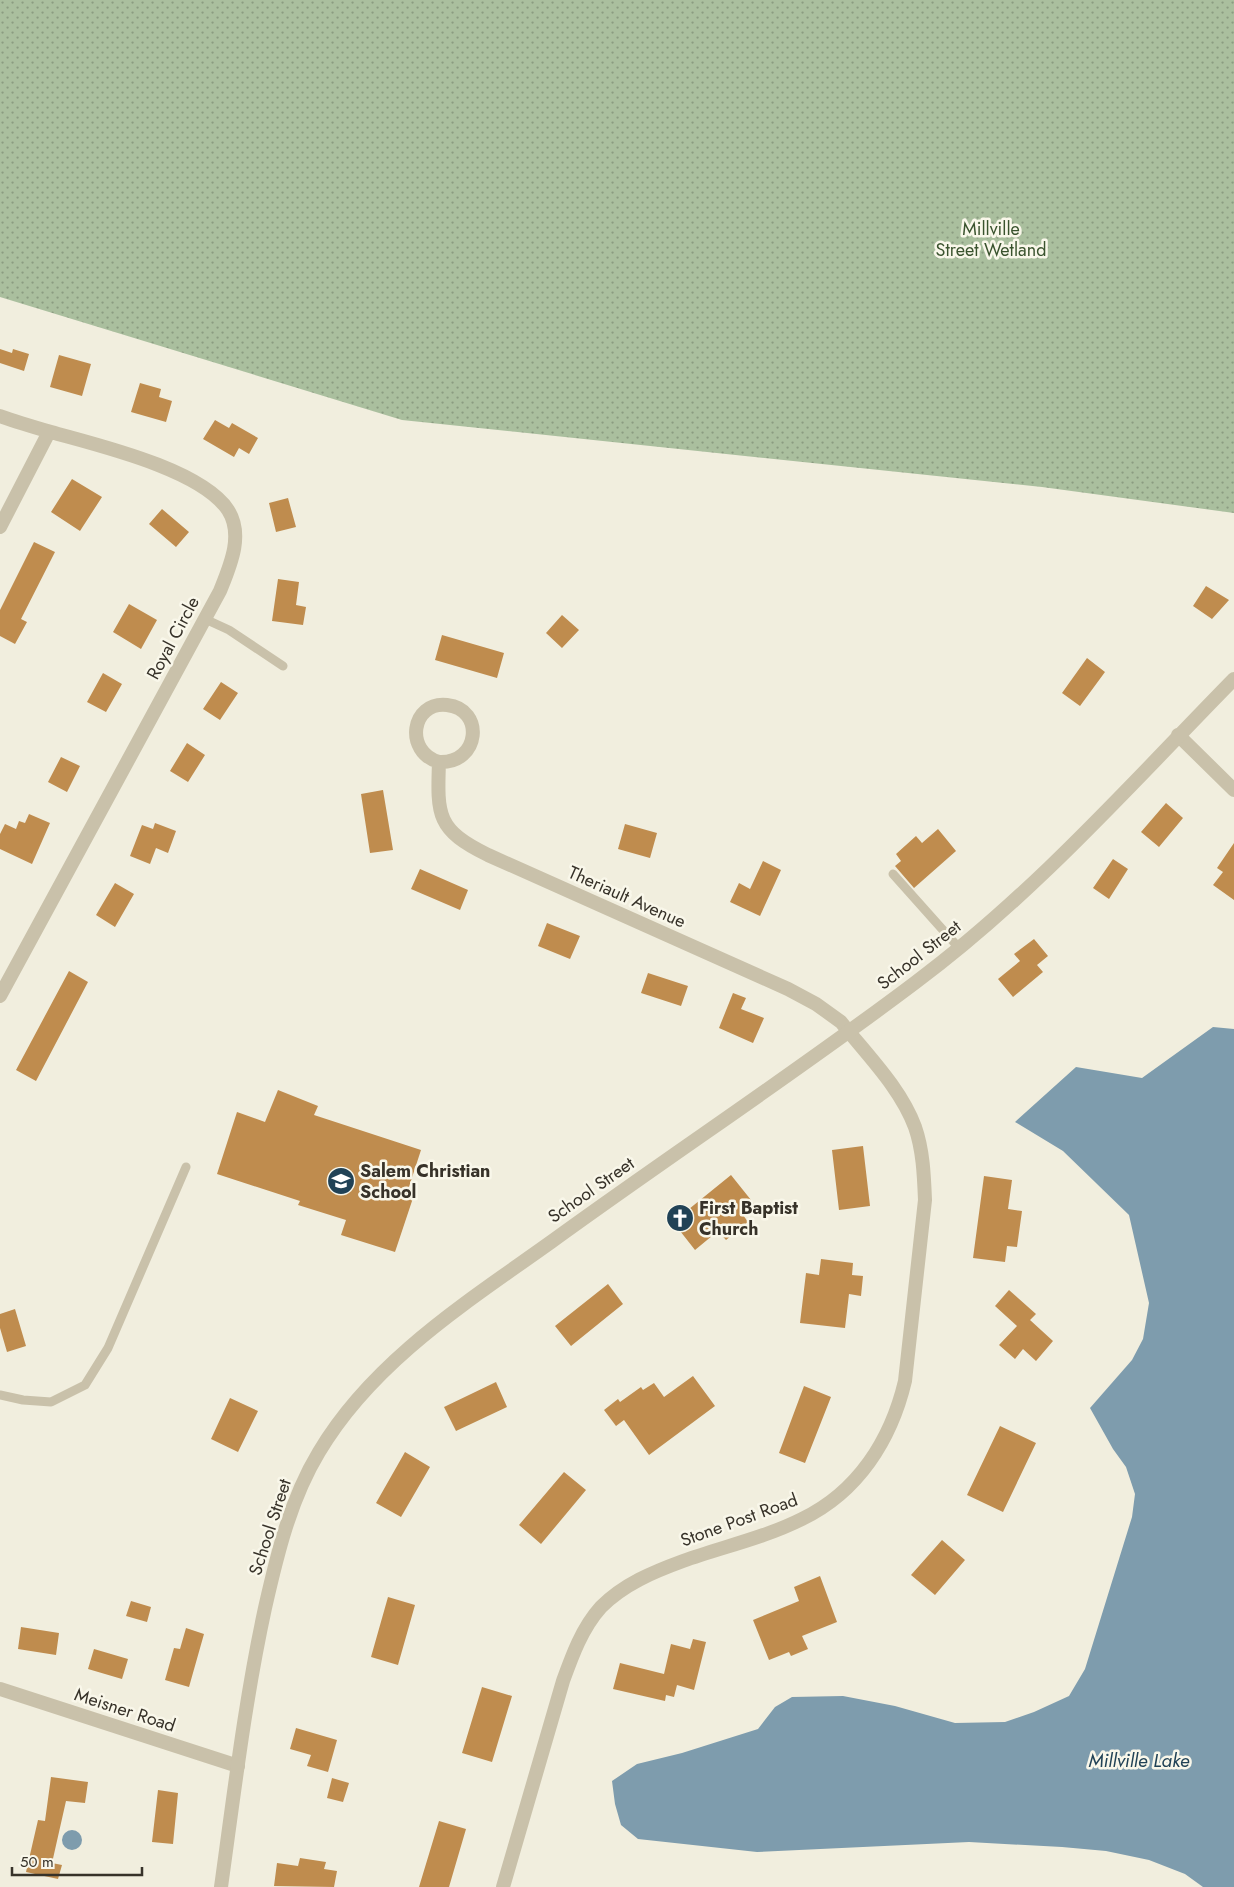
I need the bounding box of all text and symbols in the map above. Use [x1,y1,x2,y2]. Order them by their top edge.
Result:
park label: Millville Street Wetland [936,216,1046,263]
street label: Royal Circle [140,592,206,684]
street label: Theriault Avenue [564,860,690,934]
street label: School Street [872,914,967,996]
street label: School Street [543,1150,640,1229]
place label: Salem Christian School [360,1158,490,1205]
school or university icon: Salem Christian School [326,1166,356,1196]
place label: First Baptist Church [699,1195,798,1242]
church icon: First Baptist Church [665,1203,695,1233]
street label: School Street [242,1475,298,1579]
street label: Stone Post Road [677,1487,801,1553]
street label: Meisner Road [71,1681,179,1739]
water label: Millville Lake [1089,1747,1190,1774]
scale bar [12,1844,142,1876]
text: 50 m [20,1851,54,1873]

